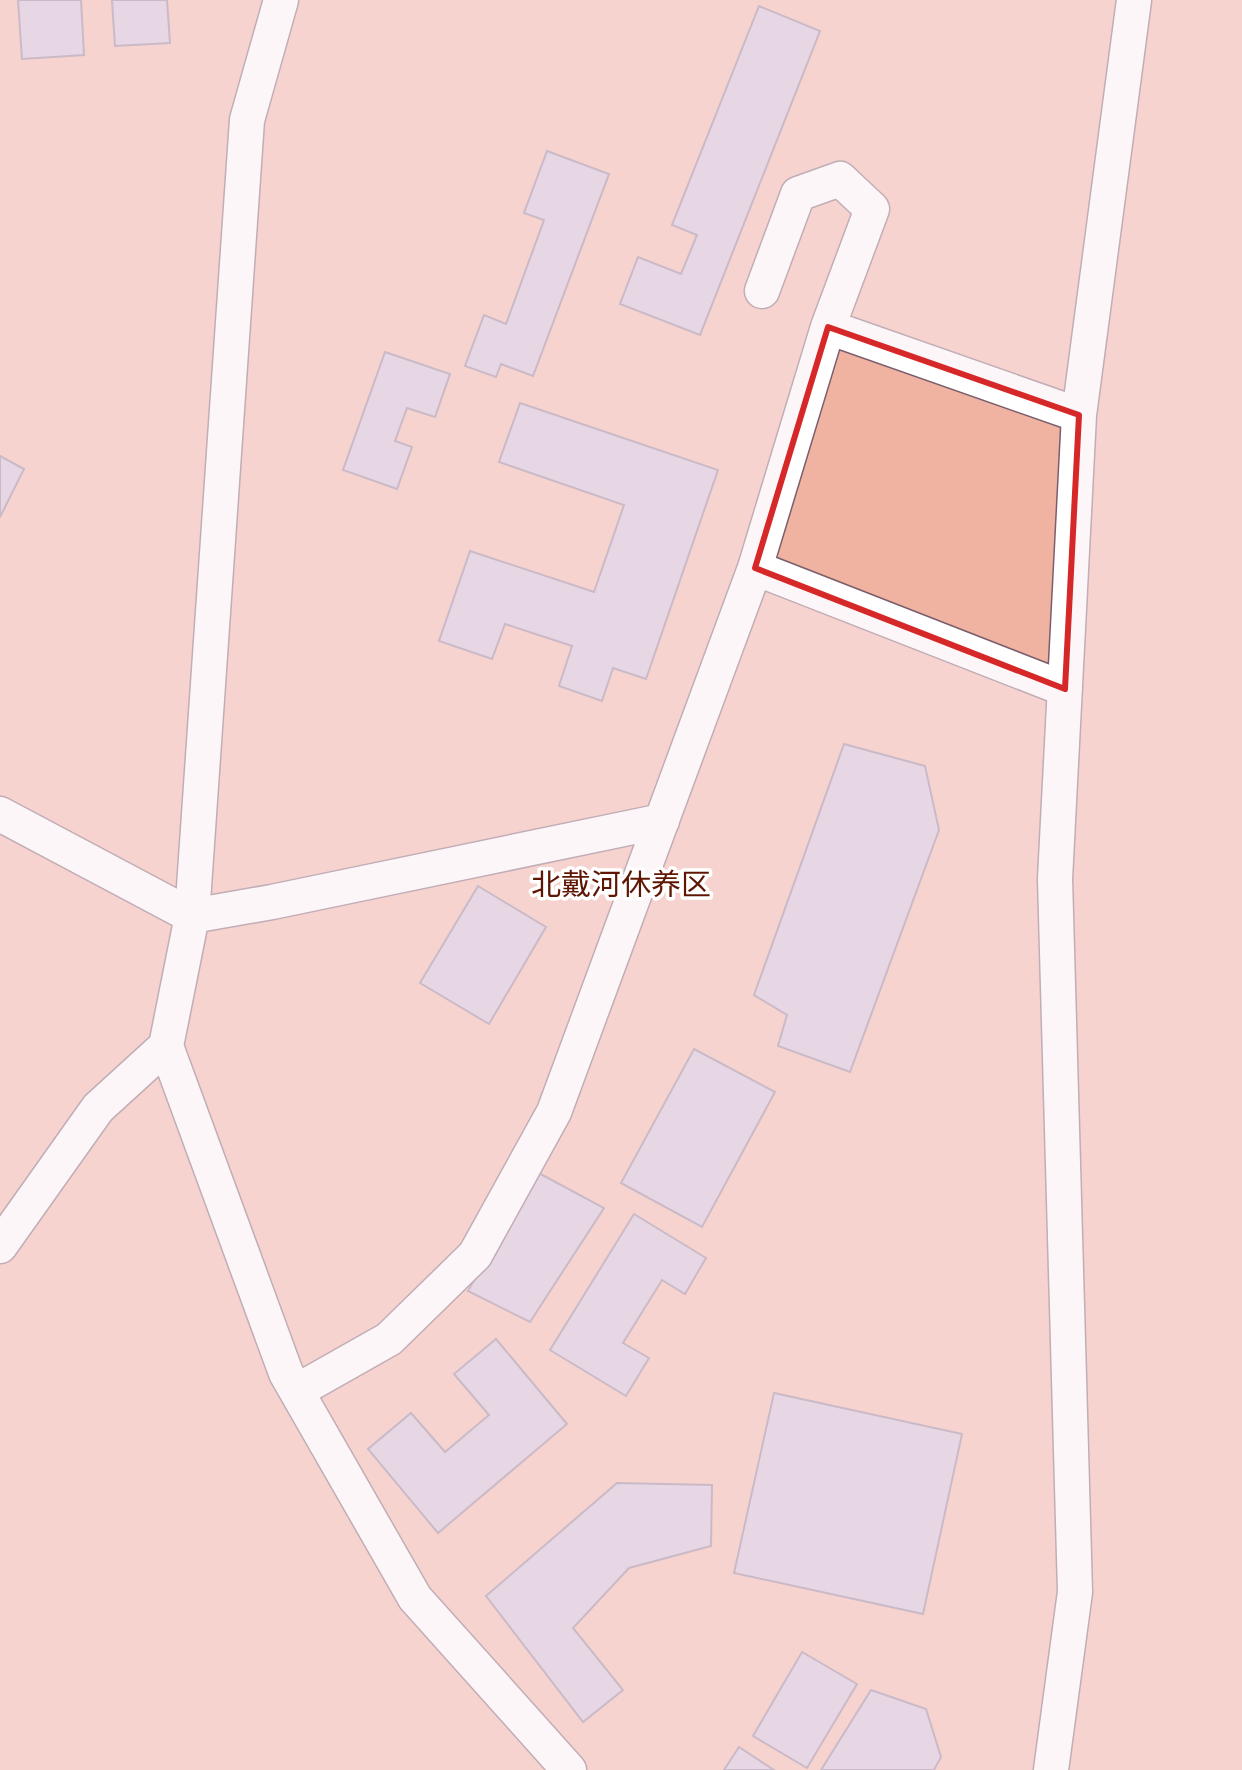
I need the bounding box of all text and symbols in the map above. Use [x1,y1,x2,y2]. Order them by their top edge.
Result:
park label: 北戴河休养区 [531,865,711,904]

